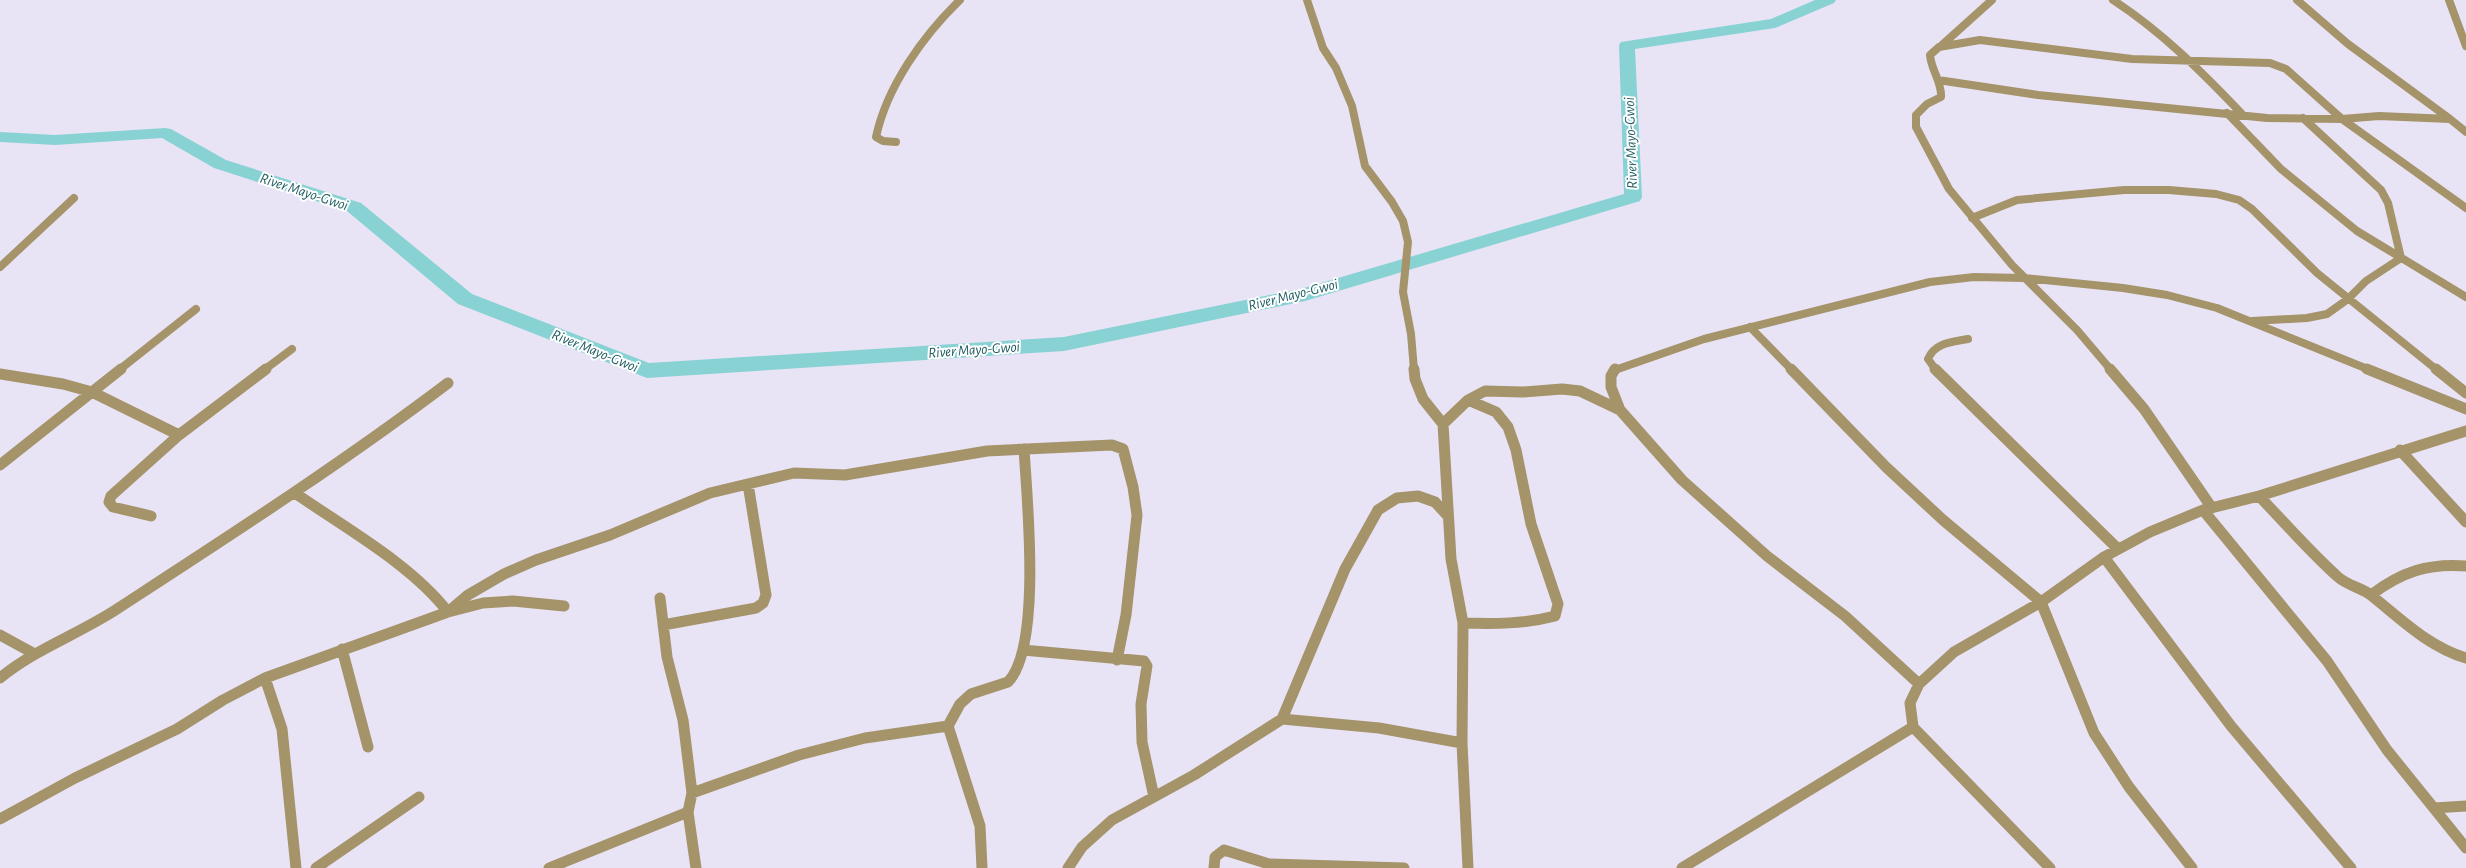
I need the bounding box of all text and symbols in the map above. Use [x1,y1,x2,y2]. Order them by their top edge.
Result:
water label: River Mayo-Gwoi [1622,97,1640,189]
water label: River Mayo-Gwoi [258,171,350,213]
water label: River Mayo-Gwoi [1247,277,1339,313]
water label: River Mayo-Gwoi [550,327,640,375]
water label: River Mayo-Gwoi [928,339,1020,361]

